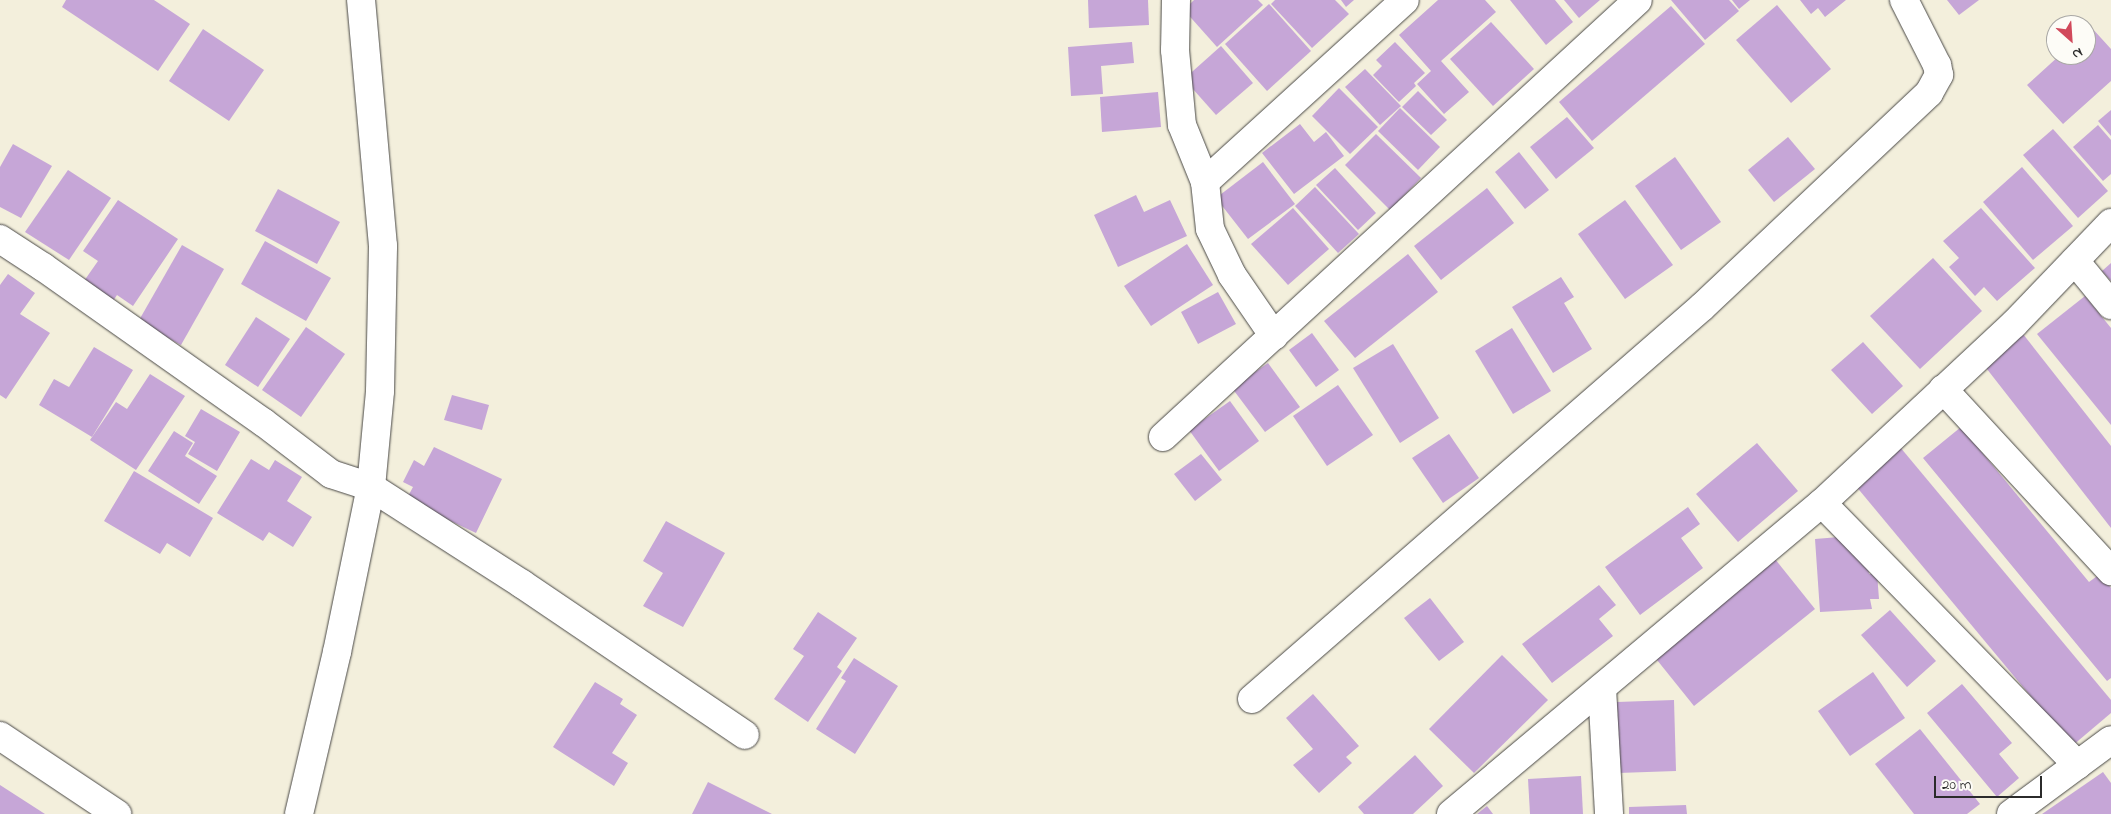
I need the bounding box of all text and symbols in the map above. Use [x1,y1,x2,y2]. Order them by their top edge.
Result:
north arrow [2046,15,2096,65]
text: N [2069,42,2086,65]
scale bar [1936,766,2044,798]
text: 20 m [1942,774,1971,796]

